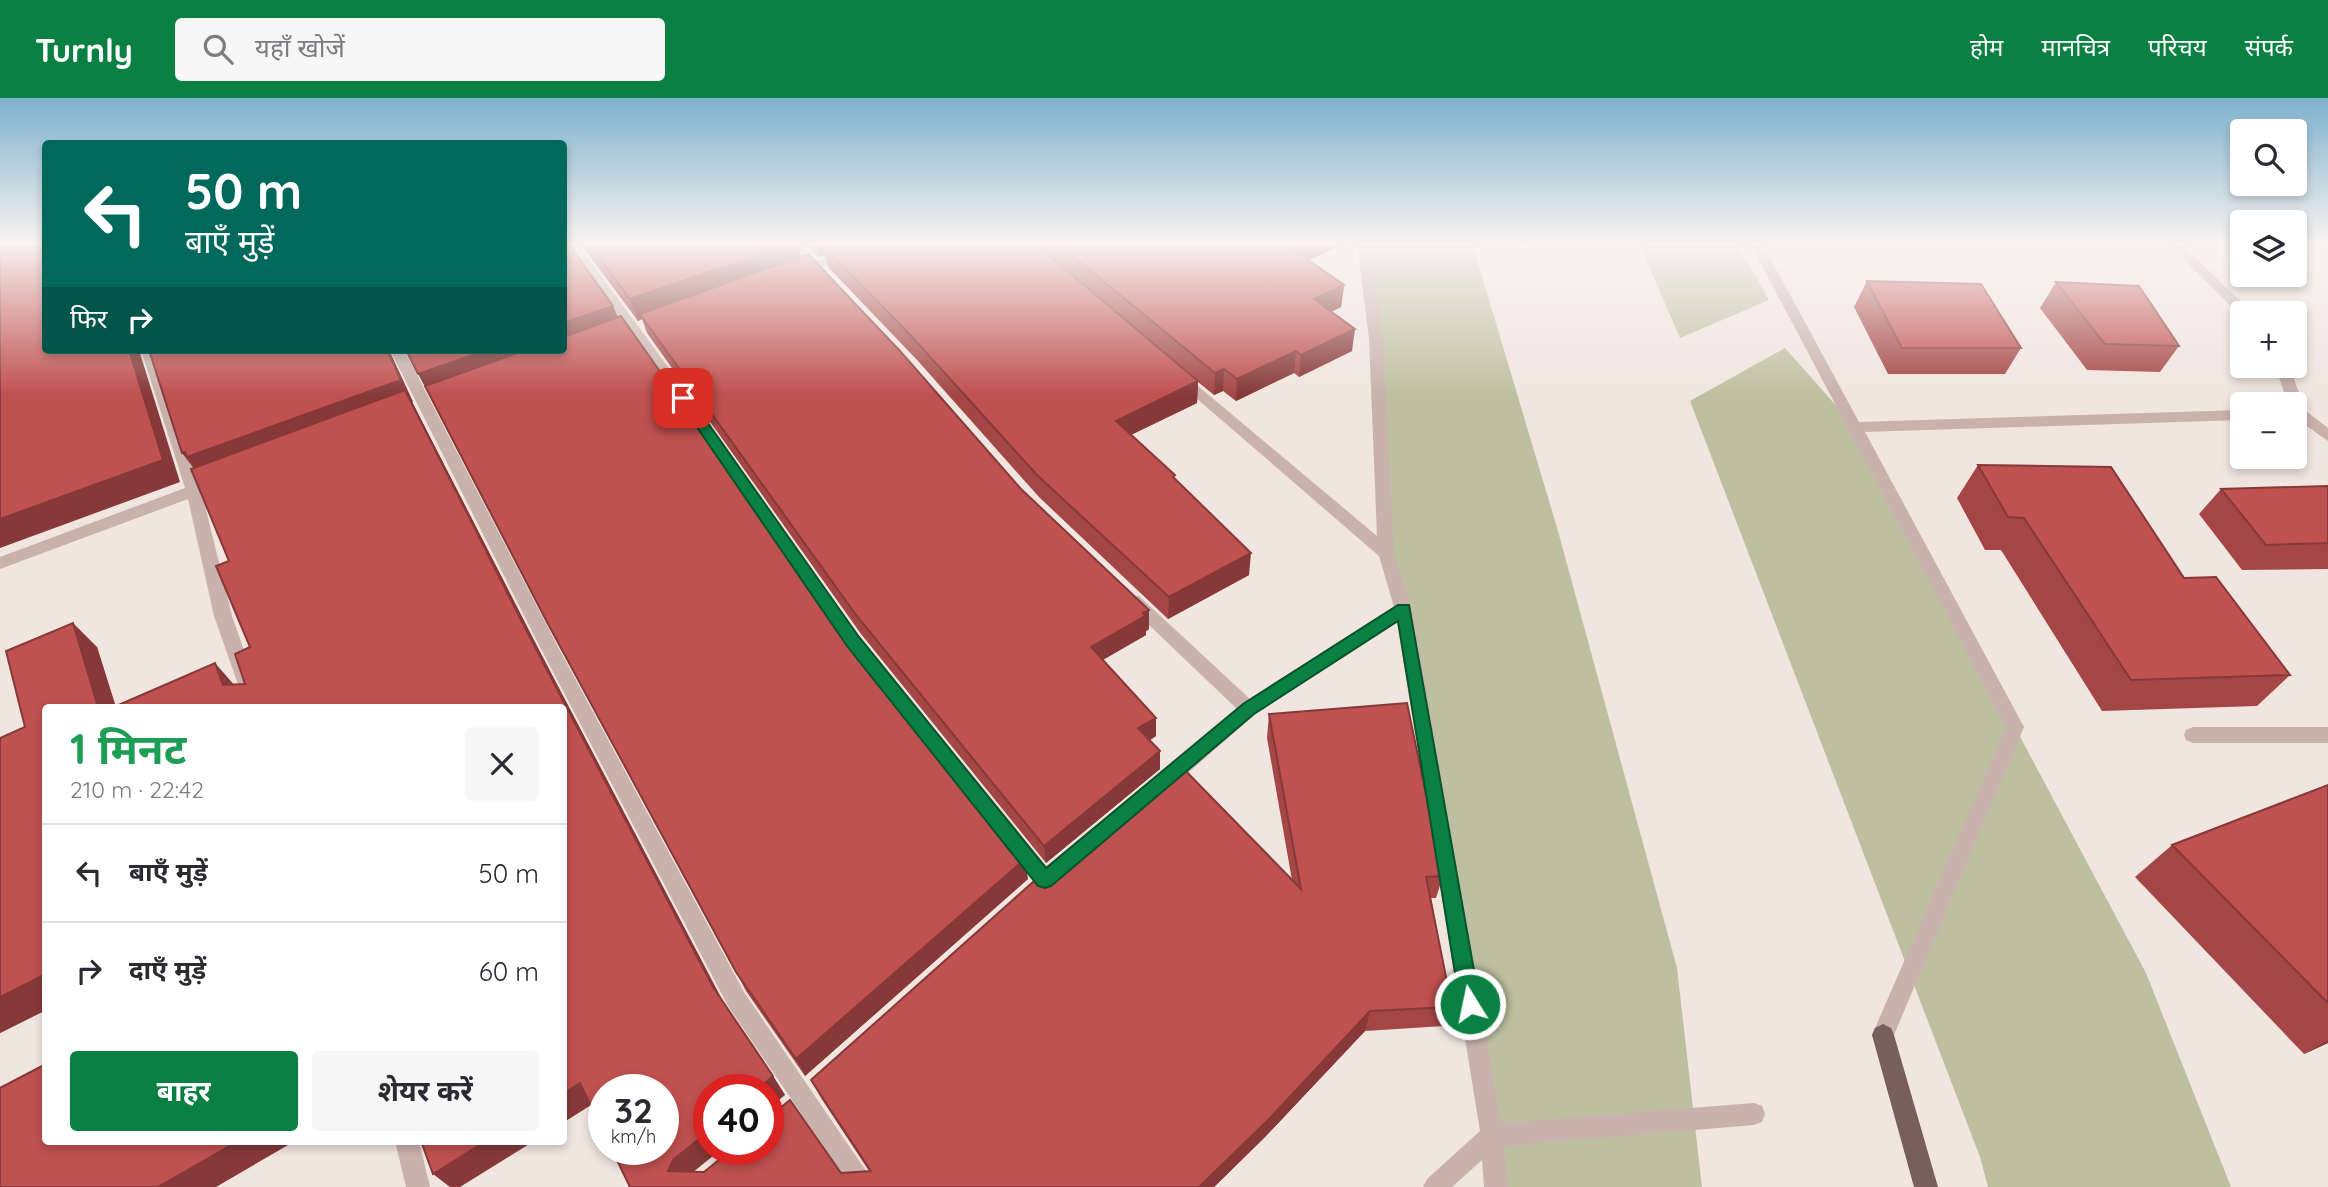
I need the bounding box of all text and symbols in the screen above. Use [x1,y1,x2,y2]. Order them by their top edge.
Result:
search box [175,18,665,81]
text: Turnly [35,29,133,70]
icon: search [199,30,237,68]
text: यहाँ खोजें [255,31,345,64]
text: होम [1970,32,2003,62]
text: मानचित्र [2041,32,2110,62]
text: परिचय [2148,32,2207,62]
text: संपर्क [2245,32,2293,62]
map controls [2230,119,2307,469]
button: search [2230,119,2307,196]
text: 50 m [185,160,302,221]
icon: left [70,168,161,259]
button: layers [2230,210,2307,287]
text: बाएँ मुड़ें [185,221,274,261]
icon: right [121,301,159,339]
button: + [2230,301,2307,378]
text: फिर [70,302,107,335]
pin [653,368,713,428]
icon: arrive [664,379,702,417]
button: − [2230,392,2307,469]
text: 1 मिनट [70,722,186,775]
button: close [465,727,539,801]
text: 210 m · 22:42 [70,775,204,804]
icon: left [70,854,108,892]
text: बाएँ मुड़ें [129,855,208,888]
text: 50 m [479,857,539,890]
icon: right [70,952,108,990]
text: दाएँ मुड़ें [129,953,206,986]
text: 60 m [479,955,539,988]
position arrow [1433,967,1507,1041]
button: बाहर [70,1051,298,1131]
button: शेयर करें [312,1051,539,1131]
speed limit sign: 40 [693,1074,784,1165]
text: 32 [614,1088,653,1132]
text: km/h [611,1125,656,1148]

